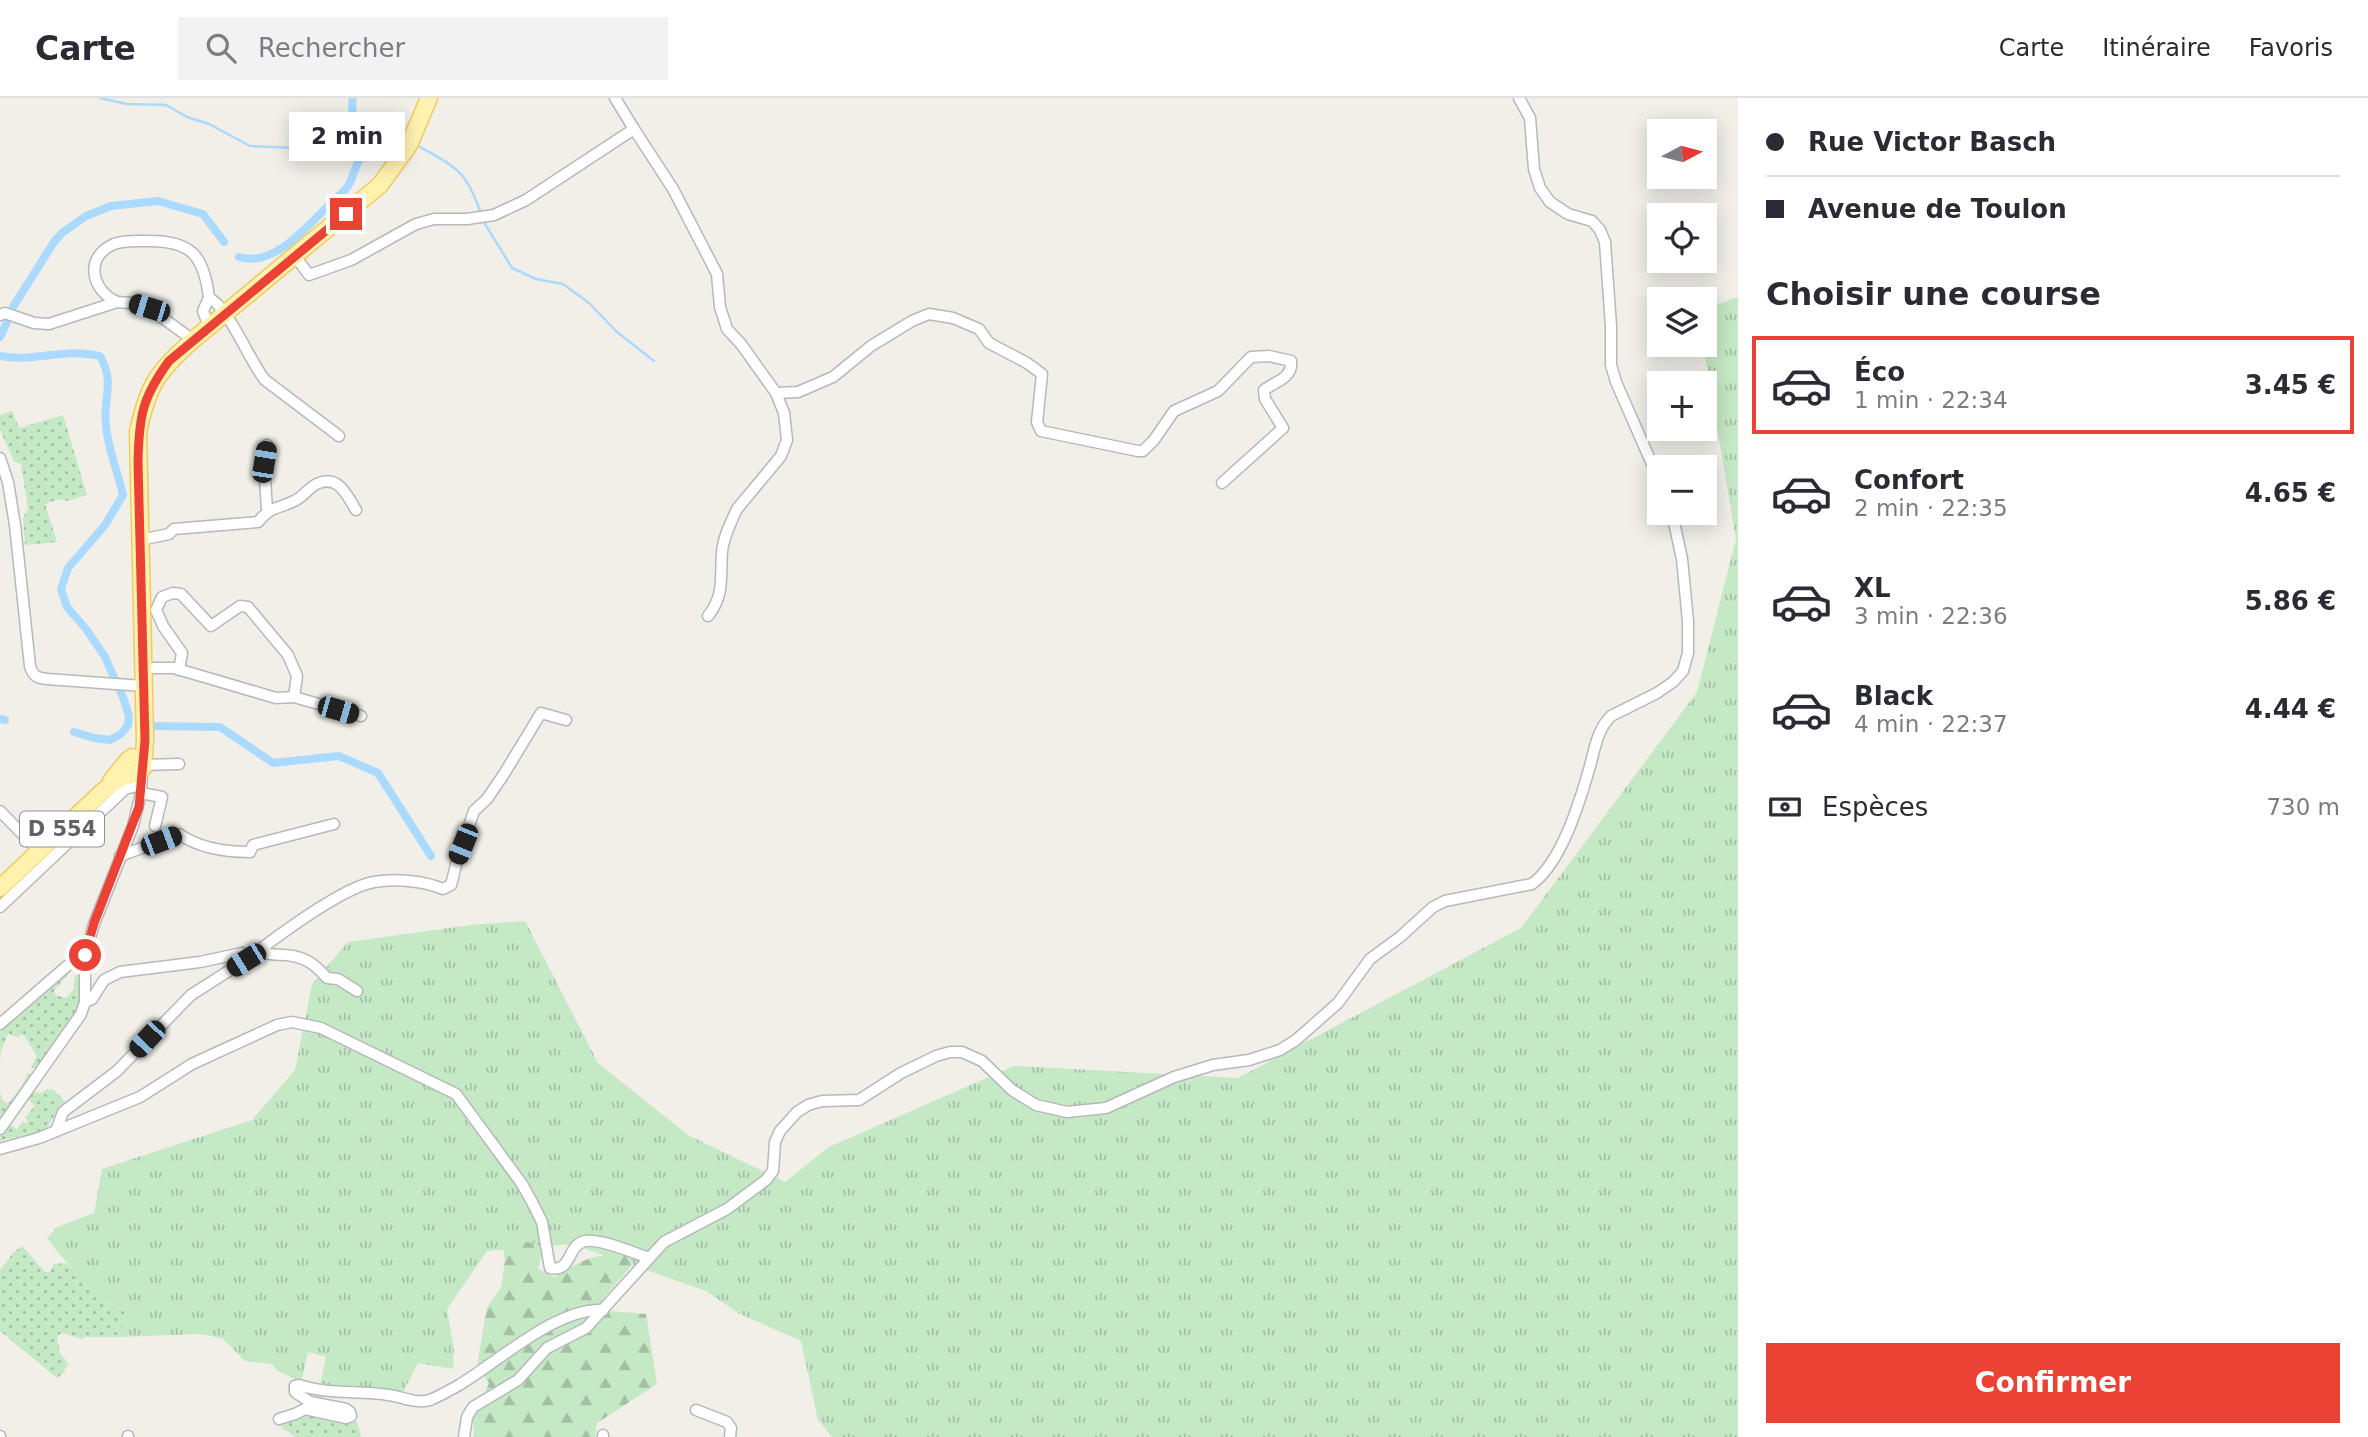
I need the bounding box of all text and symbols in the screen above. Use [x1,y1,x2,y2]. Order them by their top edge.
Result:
search box [178,17,668,80]
text: Carte [35,29,136,68]
icon: search [202,29,240,67]
text: Rechercher [258,33,405,63]
text: Carte [1999,34,2064,62]
text: Itinéraire [2102,34,2211,62]
text: Favoris [2249,34,2333,62]
callout: 2 min [288,113,404,162]
north arrow [1647,119,1717,189]
map controls [1647,119,1717,525]
text: 2 min [311,123,383,149]
text: Rue Victor Basch [1808,127,2056,157]
text: Avenue de Toulon [1808,194,2067,224]
route end [330,198,362,230]
button: locate [1647,203,1717,273]
text: Choisir une course [1766,275,2101,313]
button: layers [1647,287,1717,357]
car [126,292,173,324]
icon: car [1770,354,1833,417]
text: Éco [1854,357,1905,387]
text: 3.45 € [2245,370,2336,400]
button: + [1647,371,1717,441]
text: 1 min · 22:34 [1854,387,2008,413]
car [251,440,278,484]
button: − [1647,455,1717,525]
icon: car [1770,462,1833,525]
text: Confort [1854,465,1964,495]
text: 4.65 € [2245,478,2336,508]
text: 2 min · 22:35 [1854,495,2008,521]
icon: car [1770,570,1833,633]
text: XL [1854,573,1891,603]
text: 5.86 € [2245,586,2336,616]
text: 3 min · 22:36 [1854,603,2008,629]
icon: car [1770,678,1833,741]
text: Black [1854,681,1933,711]
car [315,694,362,726]
text: 4.44 € [2245,694,2336,724]
text: 4 min · 22:37 [1854,711,2008,737]
icon: cash [1766,788,1804,826]
text: Espèces [1822,792,1928,822]
text: 730 m [2266,794,2340,820]
road number: D 554 [20,812,104,846]
car [446,821,481,867]
car [138,824,185,858]
route start [69,939,101,971]
car [223,940,270,980]
car [125,1016,170,1062]
button: Confirmer [1766,1343,2340,1423]

